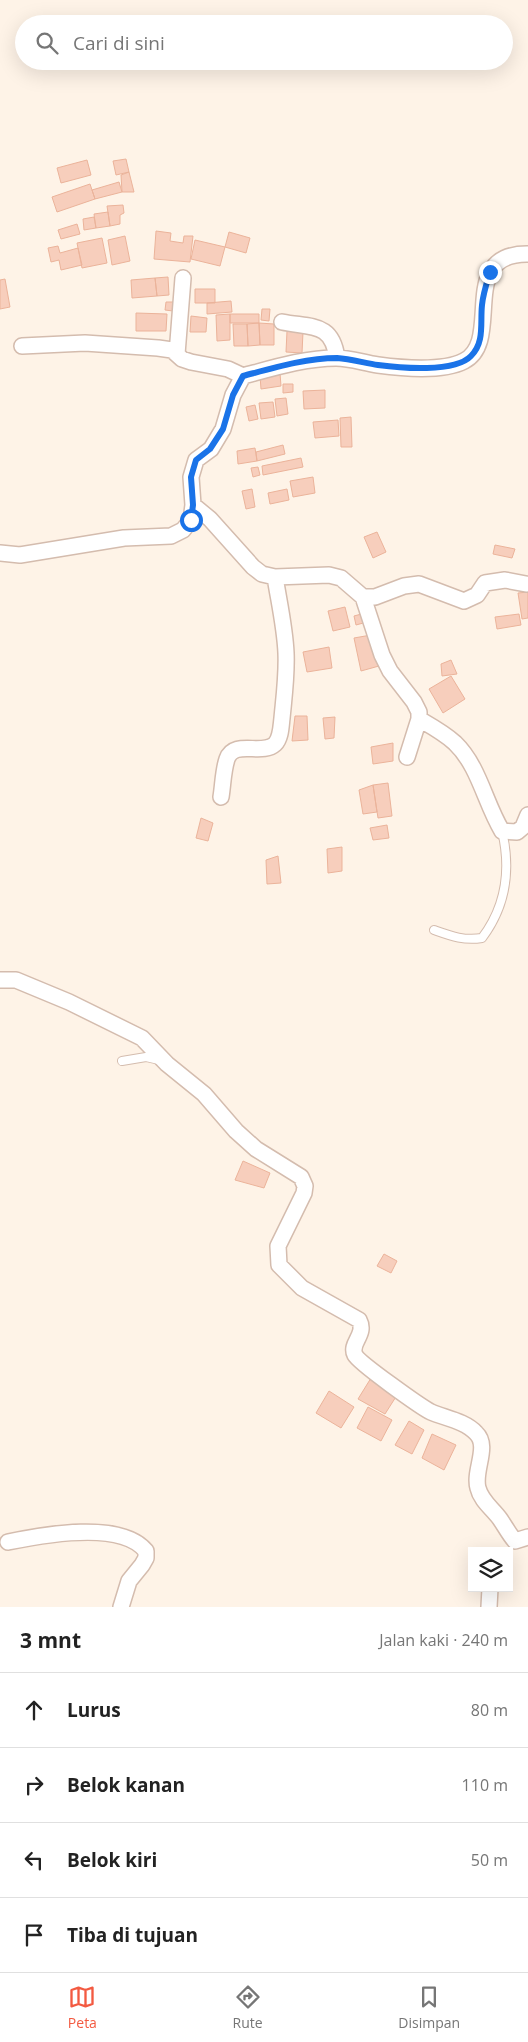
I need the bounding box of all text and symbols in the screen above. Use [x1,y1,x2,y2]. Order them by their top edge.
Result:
search box [15,15,513,70]
icon: search [33,29,61,57]
text: Cari di sini [73,30,165,56]
route end [479,261,502,284]
route start [180,509,203,532]
map controls [468,1547,513,1592]
button: layers [468,1547,513,1592]
text: 3 mnt [20,1626,81,1654]
text: Jalan kaki · 240 m [379,1629,508,1651]
icon: ahead [20,1696,48,1724]
text: Lurus [67,1697,121,1723]
text: 80 m [471,1699,508,1721]
icon: right [20,1771,48,1799]
text: Belok kanan [67,1772,185,1798]
text: 110 m [462,1774,508,1796]
icon: left [20,1846,48,1874]
text: Belok kiri [67,1847,157,1873]
text: 50 m [471,1849,508,1871]
icon: arrive [20,1921,48,1949]
text: Tiba di tujuan [67,1922,198,1948]
tab: Peta [68,1983,97,2032]
tab: Rute [233,1983,263,2032]
tab: Disimpan [398,1983,460,2032]

